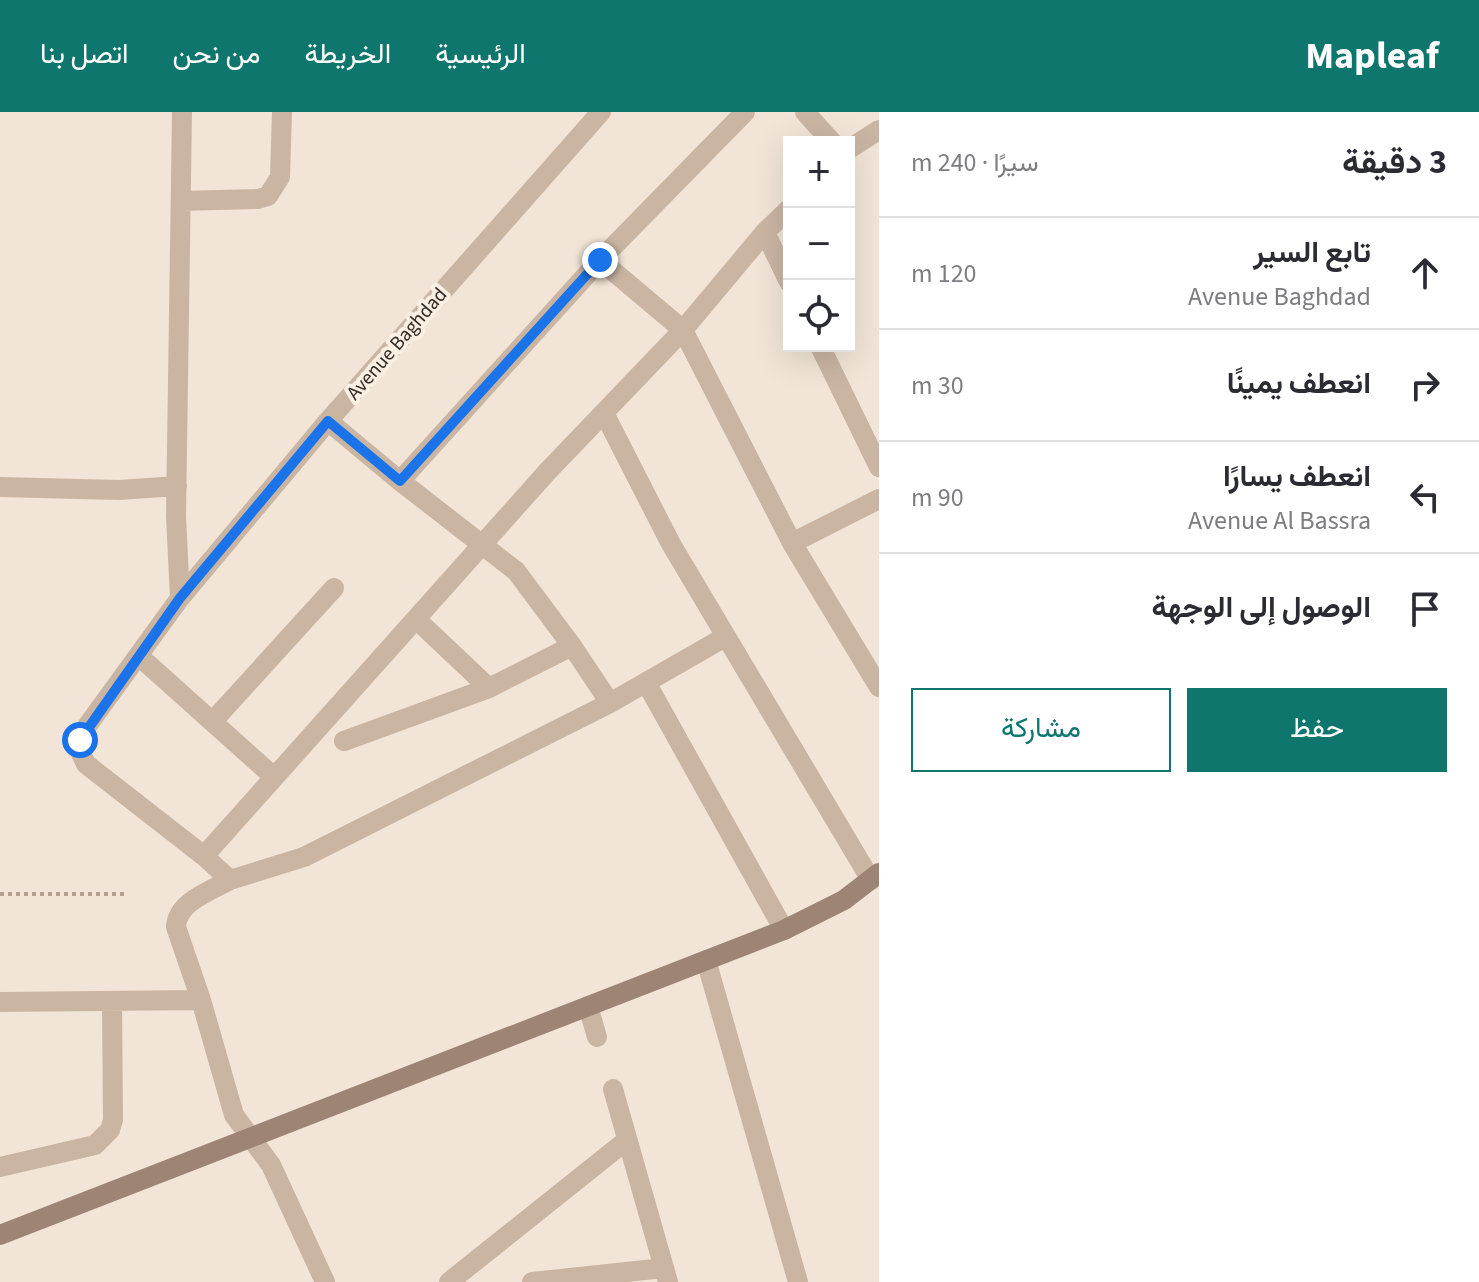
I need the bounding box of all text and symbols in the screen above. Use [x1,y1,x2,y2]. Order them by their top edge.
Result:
text: Mapleaf [1305,29,1439,83]
text: اتصل بنا [40,34,129,74]
text: من نحن [173,34,261,74]
text: الخريطة [305,34,391,74]
text: الرئيسية [435,34,526,74]
map controls [783,136,855,352]
button: + [783,136,855,208]
text: 3 دقيقة [1342,138,1447,187]
text: سيرًا · 240 m [911,144,1039,181]
button: − [783,208,855,280]
text: تابع السير [1253,231,1371,274]
route end [582,242,618,278]
icon: ahead [1403,251,1447,295]
text: 120 m [911,255,977,292]
text: Avenue Baghdad [1188,278,1371,315]
button: locate [783,280,855,352]
street label: Avenue Baghdad [340,282,454,406]
text: انعطف يمينًا [1227,362,1371,405]
icon: right [1403,363,1447,407]
text: 30 m [911,367,964,404]
text: انعطف يسارًا [1223,455,1371,498]
icon: left [1403,475,1447,519]
text: 90 m [911,479,964,516]
text: Avenue Al Bassra [1188,502,1371,539]
text: الوصول إلى الوجهة [1152,586,1371,629]
icon: arrive [1403,587,1447,631]
button: مشاركة [911,688,1171,772]
button: حفظ [1187,688,1447,772]
route start [62,722,98,758]

